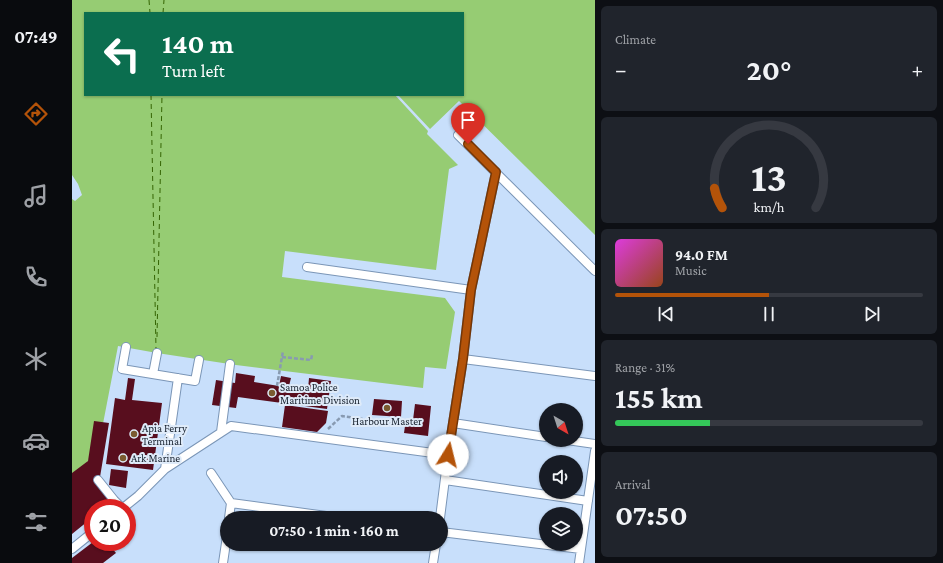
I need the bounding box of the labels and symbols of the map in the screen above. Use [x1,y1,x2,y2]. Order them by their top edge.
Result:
pin [451,103,485,144]
place label: Samoa Police Maritime Division [280,381,360,406]
marker: Samoa Police Maritime Division [267,388,277,398]
marker: Harbour Master [382,403,392,413]
north arrow [539,403,583,447]
place label: Harbour Master [352,415,422,427]
place label: Apia Ferry Terminal [142,422,188,447]
marker: Apia Ferry Terminal [129,429,139,439]
position arrow [427,434,469,476]
place label: Ark Marine [131,452,180,464]
marker: Ark Marine [118,453,128,463]
speed limit sign: 20 [84,499,136,551]

